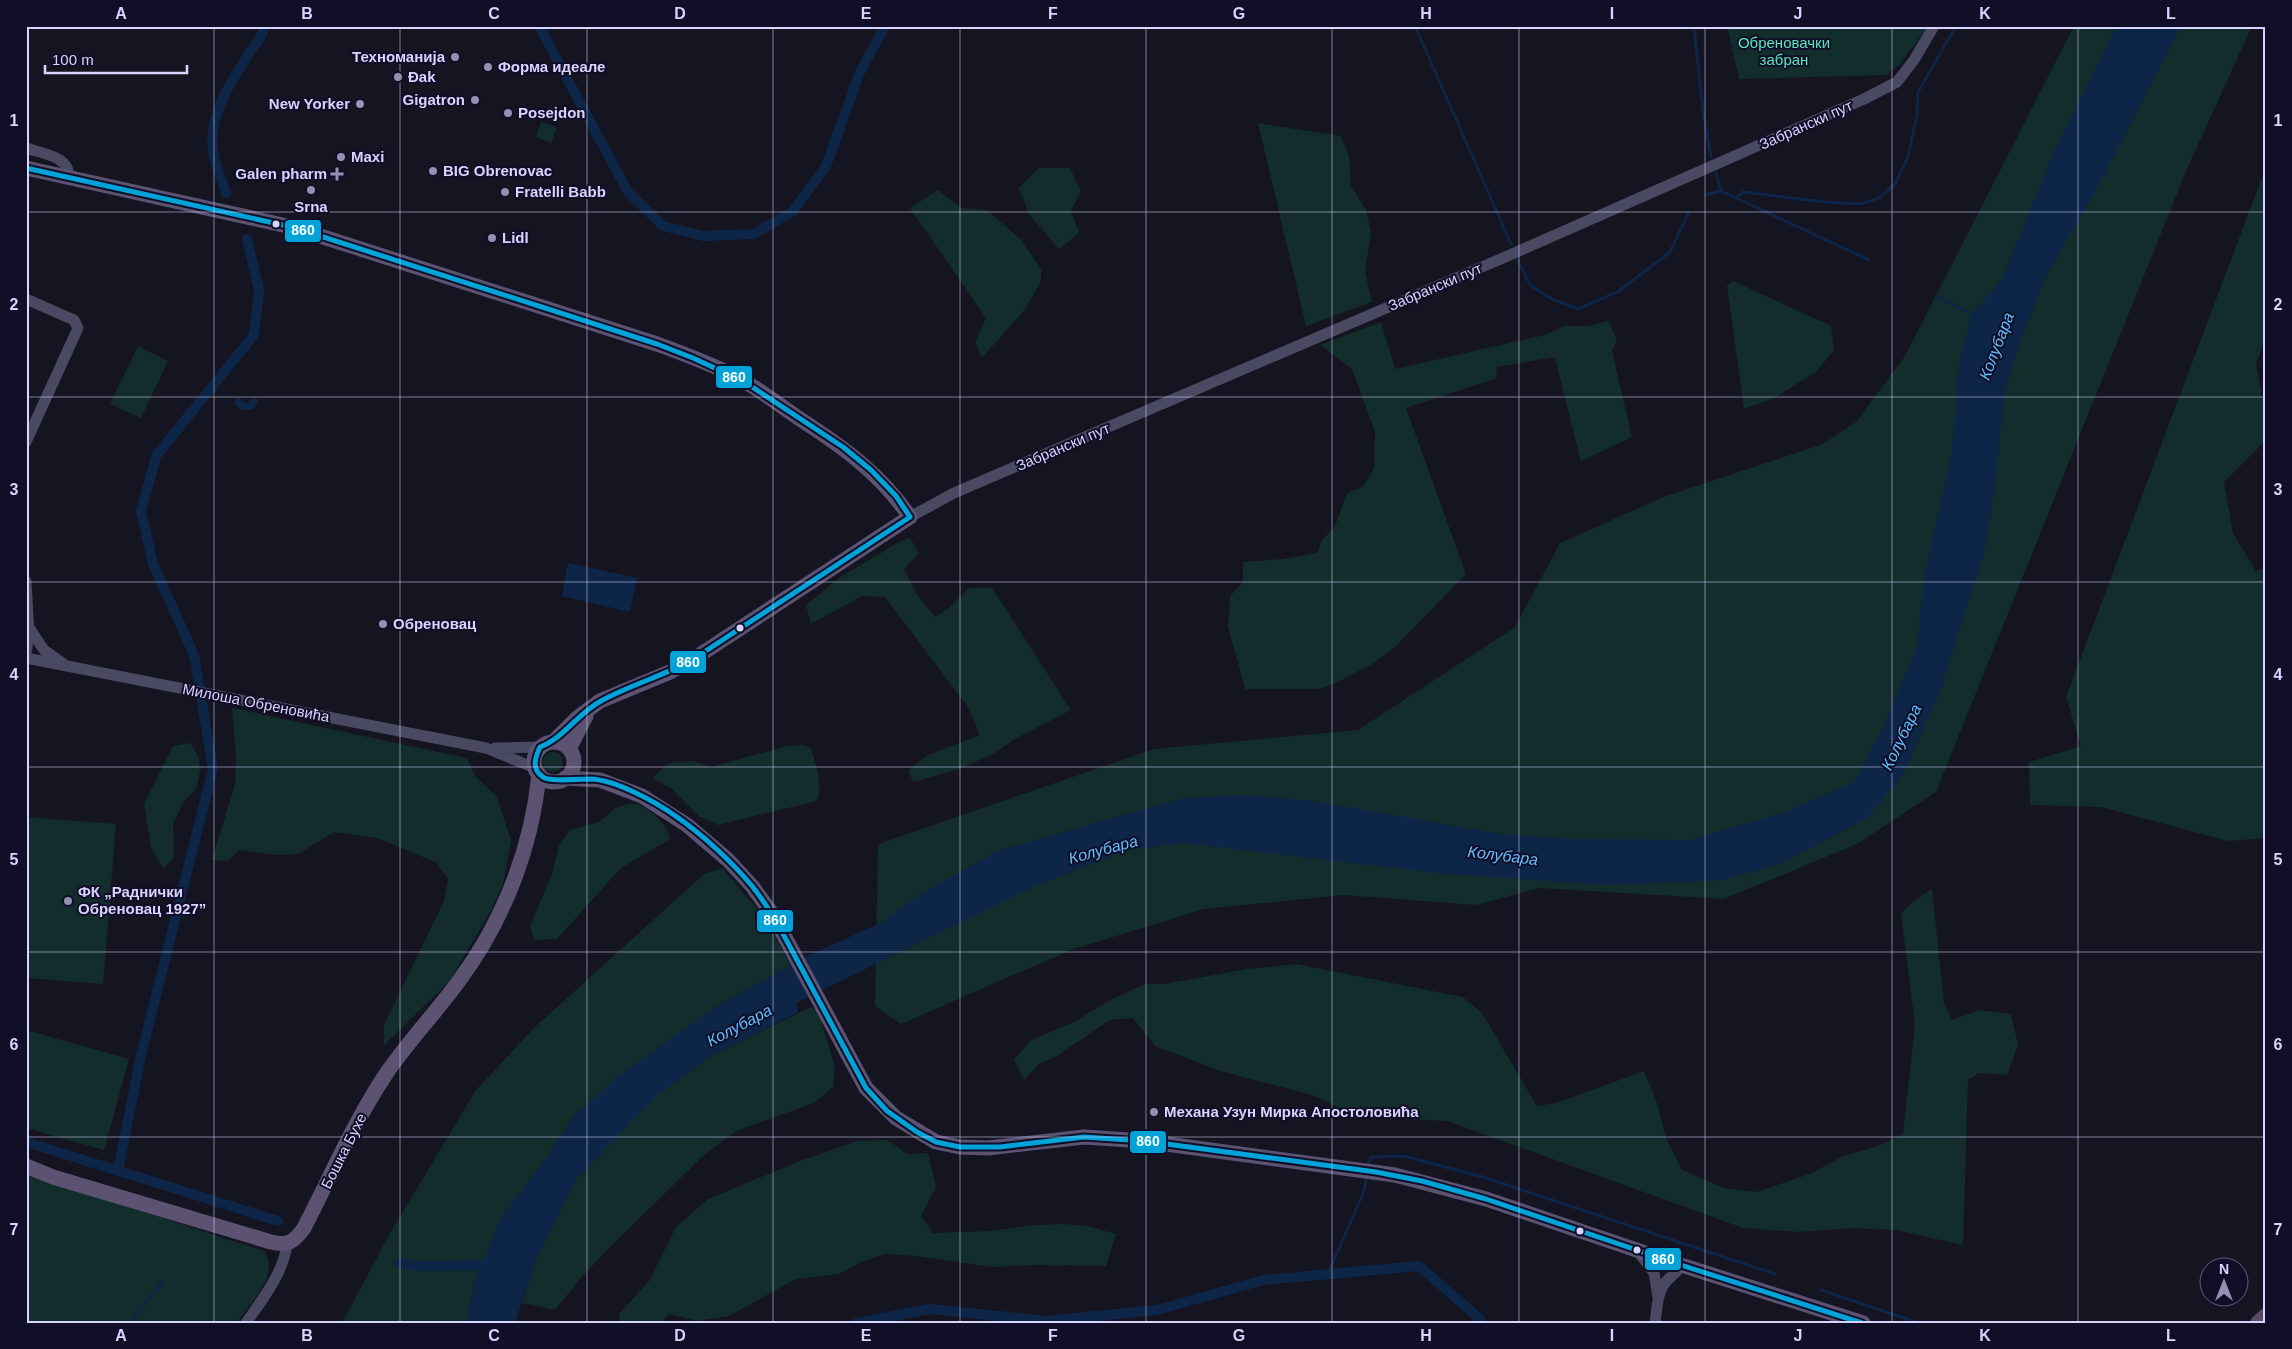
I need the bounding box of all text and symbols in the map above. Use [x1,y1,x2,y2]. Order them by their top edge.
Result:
text: A [115,5,127,22]
text: B [301,5,313,22]
text: C [488,5,500,22]
text: D [674,5,686,22]
text: E [861,5,872,22]
text: F [1048,5,1058,22]
text: G [1233,5,1245,22]
text: H [1420,5,1432,22]
text: I [1610,5,1614,22]
text: J [1794,5,1802,22]
text: K [1979,5,1991,22]
text: L [2166,5,2176,22]
park label: Обреновачки забран [1738,34,1830,68]
scale bar [45,42,188,74]
place label: Техноманија [352,48,446,65]
text: 100 m [52,51,94,68]
marker: Техноманија [449,51,461,63]
place label: Форма идеале [498,58,605,75]
marker: Форма идеале [482,61,494,73]
place label: Đak [408,68,436,85]
marker: Đak [392,71,404,83]
place label: Gigatron [403,91,465,108]
marker: Gigatron [469,94,481,106]
place label: New Yorker [269,95,350,112]
street label: Забрански пут [1757,96,1855,153]
marker: New Yorker [354,98,366,110]
place label: Posejdon [518,104,586,121]
marker: Posejdon [502,107,514,119]
text: 1 [10,112,19,129]
text: 1 [2274,112,2283,129]
place label: Maxi [351,148,384,165]
marker: Maxi [335,151,347,163]
place label: BIG Obrenovac [443,162,552,179]
place label: Galen pharm [235,165,327,182]
marker: BIG Obrenovac [427,165,439,177]
marker: Galen pharm [331,168,343,180]
place label: Fratelli Babb [515,183,606,200]
marker: Srna [305,184,317,196]
marker: Fratelli Babb [499,186,511,198]
place label: Srna [294,198,328,215]
unlabelled marker [271,219,281,229]
line badge: 860 [284,219,322,243]
text: 860 [291,222,315,238]
place label: Lidl [502,229,529,246]
marker: Lidl [486,232,498,244]
street label: Забрански пут [1385,259,1484,314]
text: 2 [10,296,19,313]
text: 2 [2274,296,2283,313]
water label: Колубара [1976,310,2017,382]
line badge: 860 [715,365,753,389]
text: 860 [722,369,746,385]
street label: Забрански пут [1013,419,1112,474]
text: 3 [10,481,19,498]
text: 3 [2274,481,2283,498]
place label: Обреновац [393,615,477,632]
marker: Обреновац [377,618,389,630]
unlabelled marker [735,623,745,633]
line badge: 860 [669,650,707,674]
text: 860 [676,654,700,670]
text: 4 [10,666,19,683]
text: 4 [2274,666,2283,683]
street label: Милоша Обреновића [181,680,332,725]
water label: Колубара [1878,702,1925,773]
water label: Колубара [1067,832,1140,867]
water label: Колубара [1467,843,1539,868]
text: 5 [10,851,19,868]
text: 5 [2274,851,2283,868]
place label: ФК „Раднички Обреновац 1927” [78,883,206,917]
marker: ФК „Раднички Обреновац 1927” [62,895,74,907]
line badge: 860 [756,909,794,933]
text: 860 [763,912,787,928]
water label: Колубара [704,1001,775,1050]
text: 6 [10,1036,19,1053]
text: 6 [2274,1036,2283,1053]
place label: Механа Узун Мирка Апостоловића [1164,1103,1419,1120]
marker: Механа Узун Мирка Апостоловића [1148,1106,1160,1118]
street label: Бошка Бухе [317,1110,370,1191]
line badge: 860 [1129,1130,1167,1154]
text: 860 [1136,1133,1160,1149]
text: 7 [10,1221,19,1238]
text: 7 [2274,1221,2283,1238]
unlabelled marker [1575,1226,1585,1236]
unlabelled marker [1632,1245,1642,1255]
line badge: 860 [1644,1247,1682,1271]
text: 860 [1651,1251,1675,1267]
north arrow [2200,1256,2250,1306]
text: N [2219,1261,2229,1277]
text: A [115,1327,127,1344]
text: B [301,1327,313,1344]
text: C [488,1327,500,1344]
text: D [674,1327,686,1344]
text: E [861,1327,872,1344]
text: F [1048,1327,1058,1344]
text: G [1233,1327,1245,1344]
text: H [1420,1327,1432,1344]
text: I [1610,1327,1614,1344]
text: J [1794,1327,1802,1344]
text: K [1979,1327,1991,1344]
text: L [2166,1327,2176,1344]

